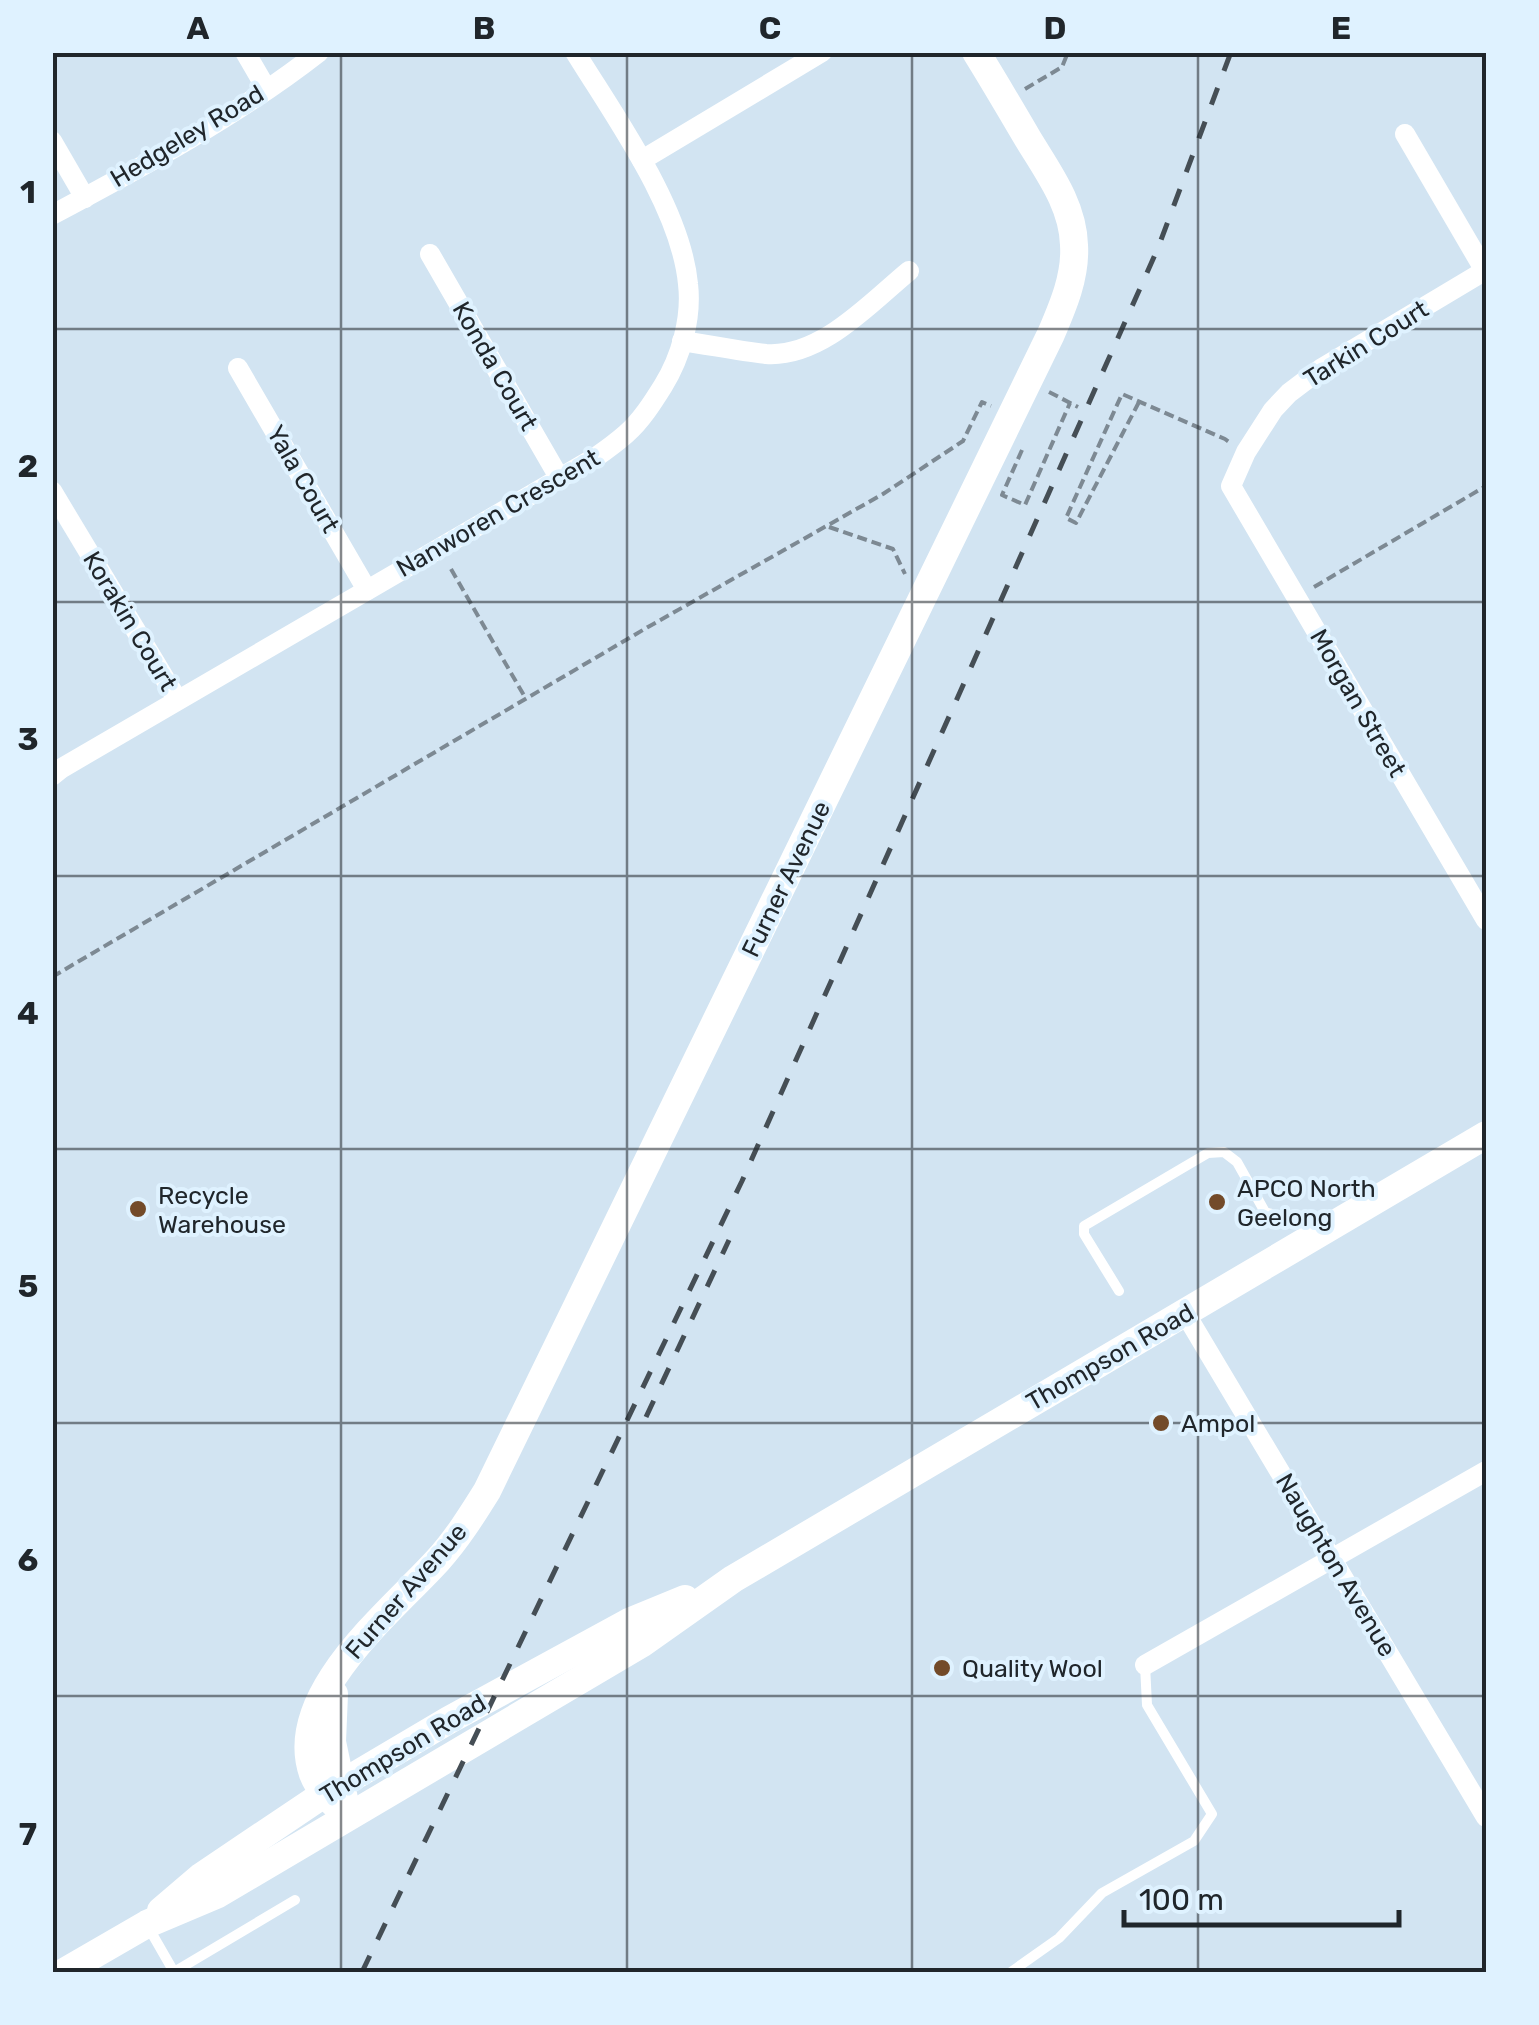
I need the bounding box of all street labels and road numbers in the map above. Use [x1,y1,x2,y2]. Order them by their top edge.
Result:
street label: Hedgeley Road [105,79,269,193]
street label: Tarkin Court [1299,294,1434,394]
street label: Konda Court [446,296,544,436]
street label: Yala Court [261,420,345,538]
street label: Nanworen Crescent [391,443,605,583]
street label: Korakin Court [77,546,183,696]
street label: Morgan Street [1304,624,1412,782]
street label: Furner Avenue [736,796,836,962]
street label: Thompson Road [1021,1297,1199,1417]
street label: Naughton Avenue [1270,1468,1402,1662]
street label: Furner Avenue [339,1517,473,1665]
street label: Thompson Road [315,1688,491,1810]

